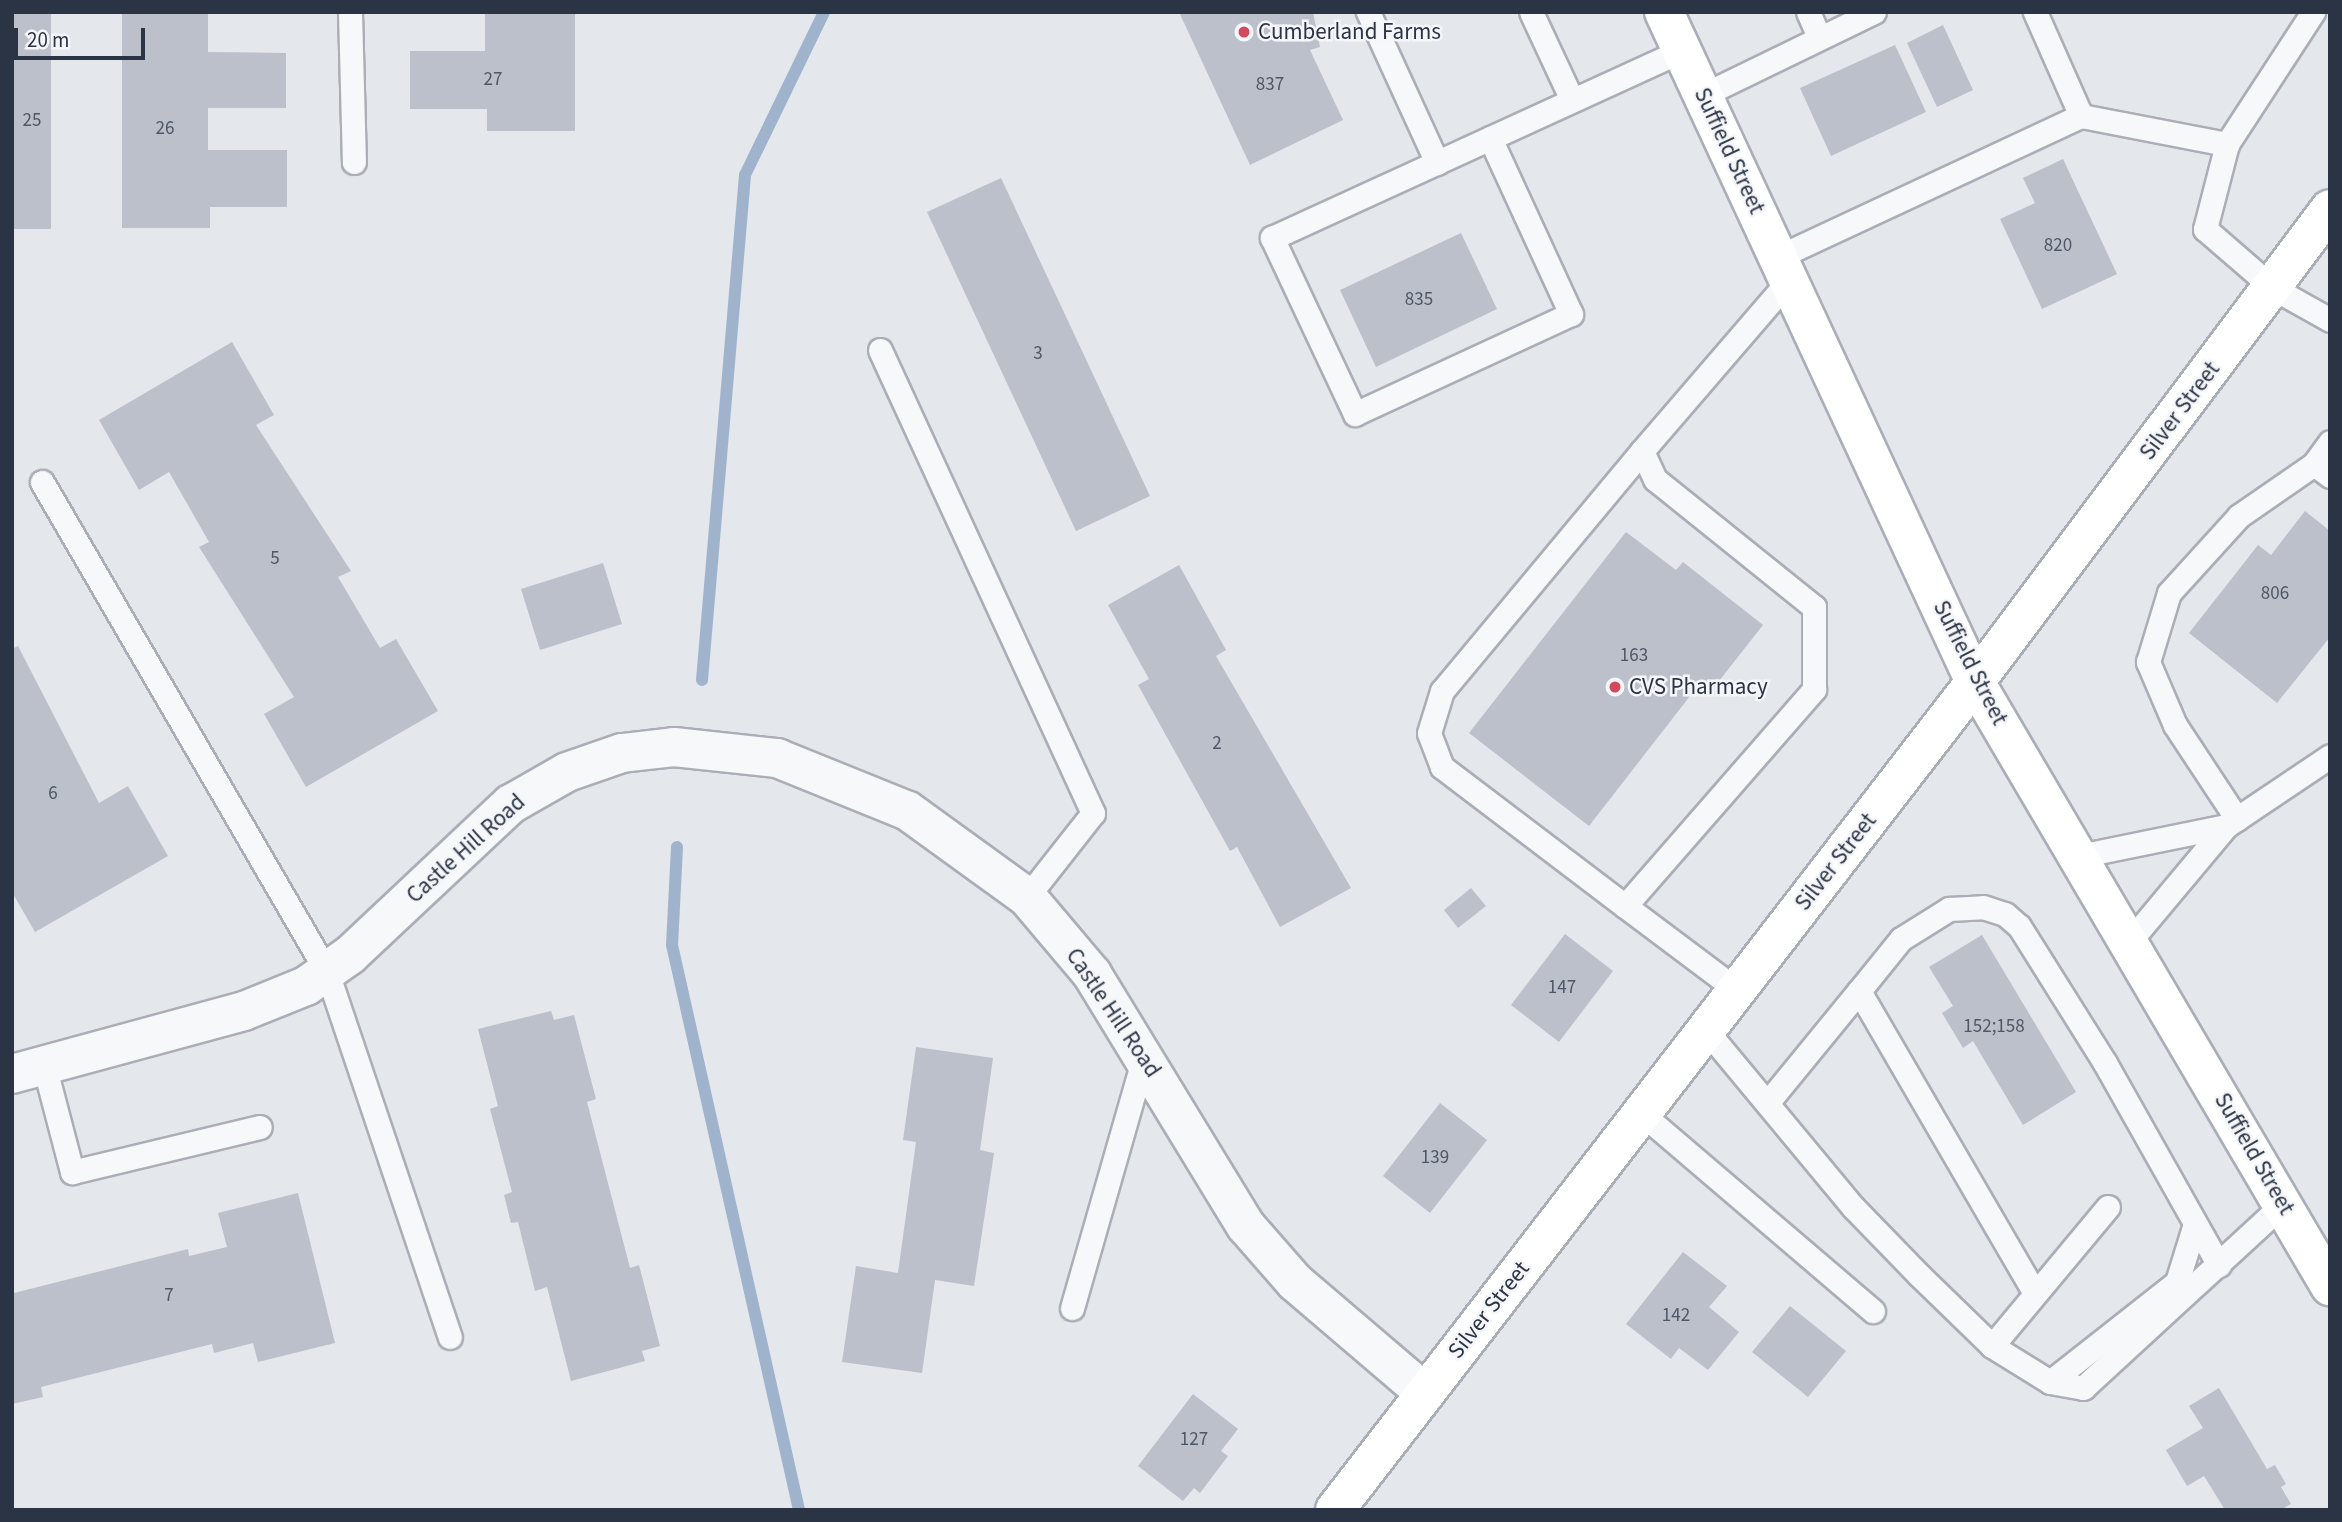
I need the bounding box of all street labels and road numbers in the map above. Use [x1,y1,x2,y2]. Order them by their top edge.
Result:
street label: Suffield Street [1688,84,1770,218]
street label: Silver Street [2134,356,2226,466]
street label: Suffield Street [1927,596,2013,730]
street label: Castle Hill Road [401,789,531,909]
street label: Silver Street [1789,808,1883,916]
street label: Castle Hill Road [1060,943,1166,1083]
street label: Suffield Street [2208,1088,2300,1220]
street label: Silver Street [1442,1256,1536,1364]

